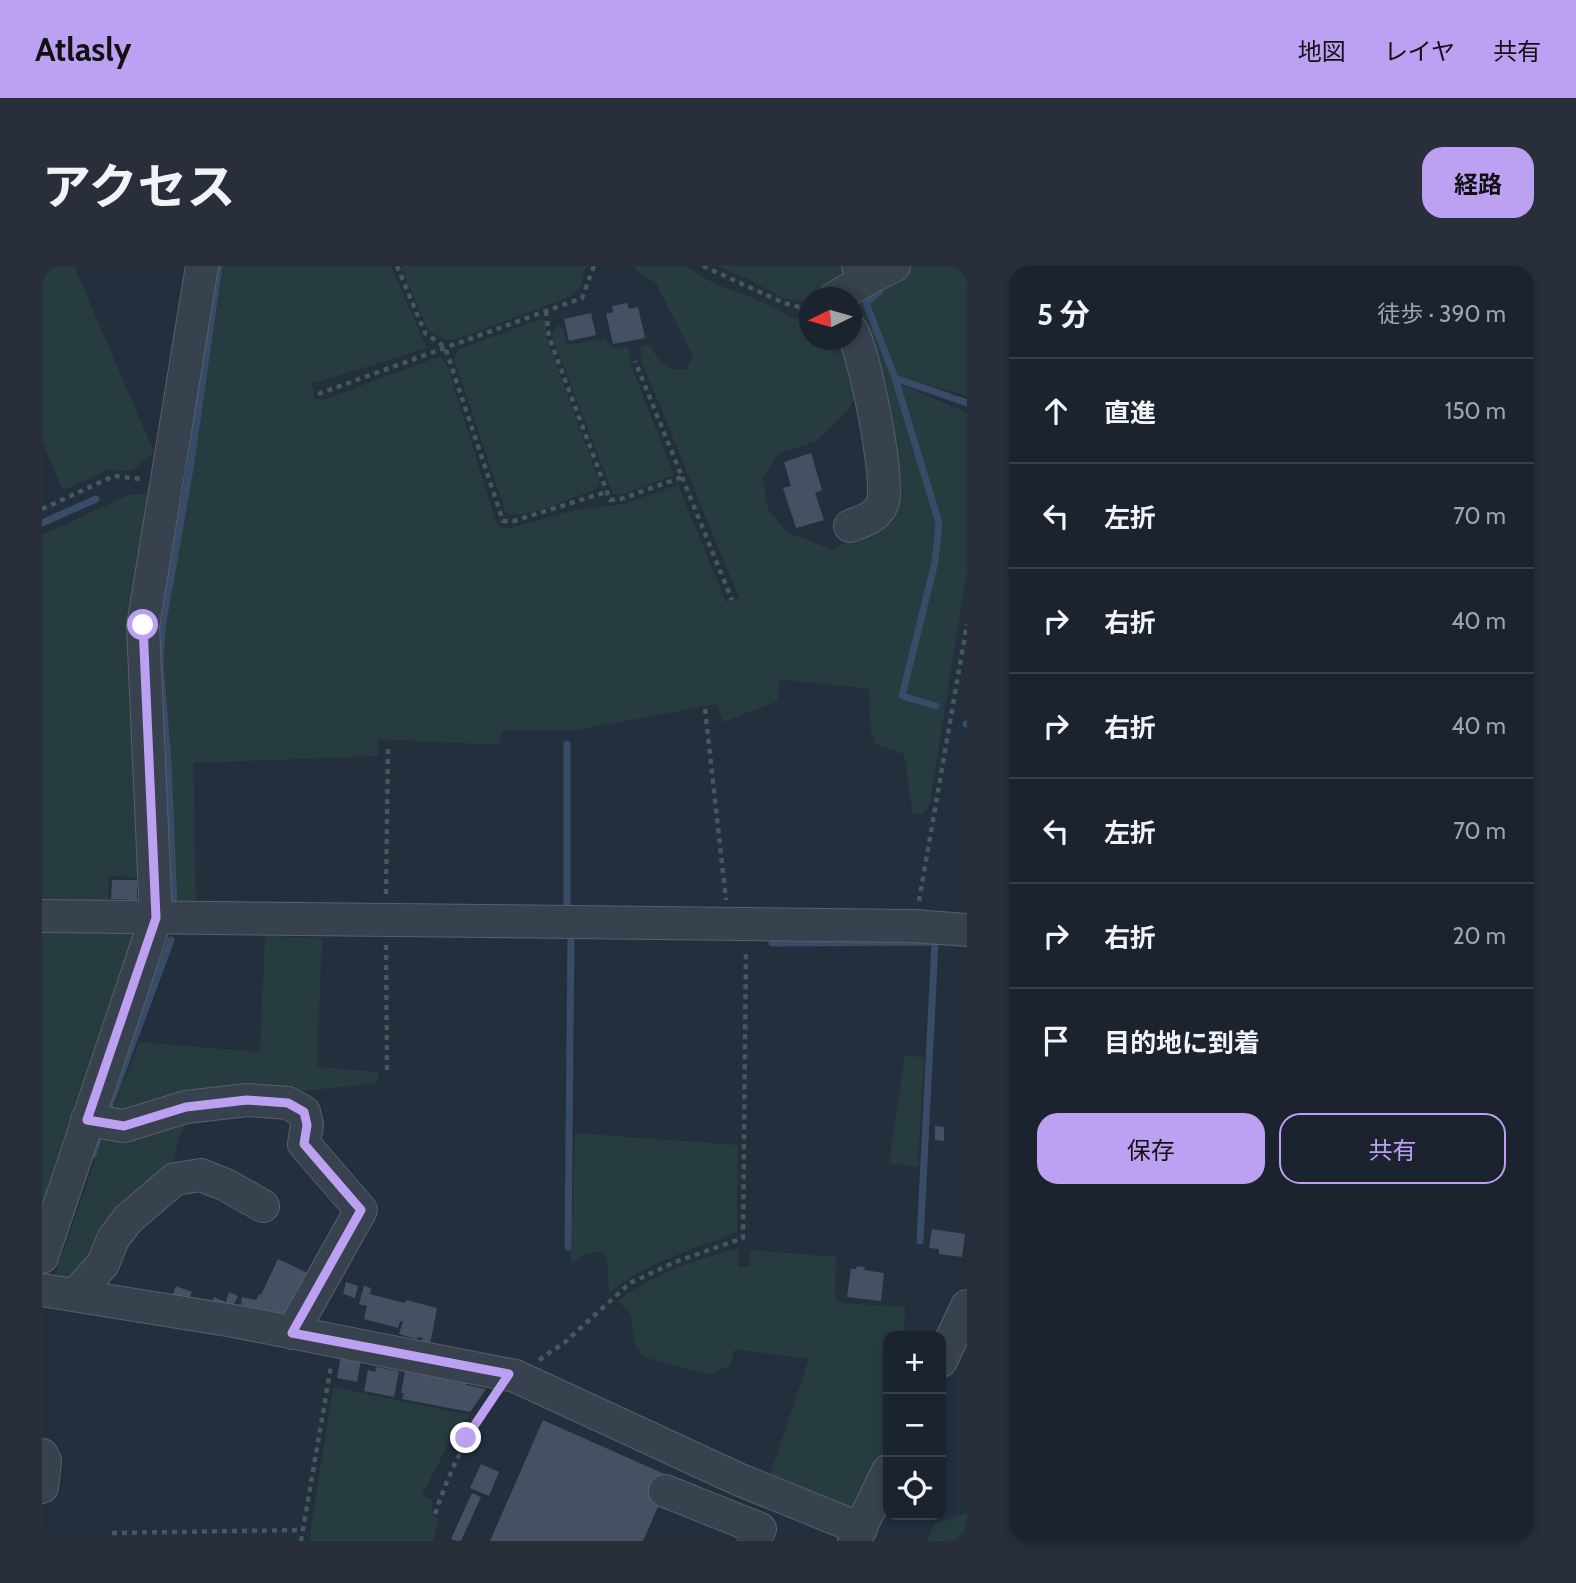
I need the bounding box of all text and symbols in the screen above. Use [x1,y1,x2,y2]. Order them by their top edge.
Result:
text: Atlasly [35,29,132,69]
text: 地図 [1298,37,1346,66]
text: レイヤ [1384,37,1455,66]
text: 共有 [1493,37,1541,66]
button: 経路 [1422,147,1534,218]
text: アクセス [42,157,236,216]
north arrow [799,287,862,350]
text: 5 分 [1037,296,1090,333]
text: 徒歩 · 390 m [1377,300,1506,328]
icon: ahead [1037,392,1075,430]
text: 直進 [1104,397,1156,429]
text: 150 m [1445,397,1506,425]
icon: left [1037,497,1075,535]
text: 左折 [1104,502,1156,534]
text: 70 m [1453,502,1506,530]
icon: right [1037,602,1075,640]
text: 右折 [1104,607,1156,639]
text: 40 m [1451,607,1506,635]
route start [127,609,158,640]
icon: right [1037,707,1075,745]
text: 右折 [1104,712,1156,744]
text: 40 m [1451,712,1506,740]
icon: left [1037,812,1075,850]
text: 左折 [1104,817,1156,849]
text: 70 m [1453,817,1506,845]
icon: right [1037,917,1075,955]
text: 右折 [1104,922,1156,954]
text: 20 m [1453,922,1506,950]
icon: arrive [1037,1022,1075,1060]
text: 目的地に到着 [1104,1027,1260,1059]
button: 保存 [1037,1113,1265,1184]
button: 共有 [1279,1113,1506,1184]
map controls [883,1331,946,1520]
button: + [883,1331,946,1394]
button: − [883,1394,946,1457]
route end [450,1422,481,1453]
button: locate [883,1457,946,1520]

